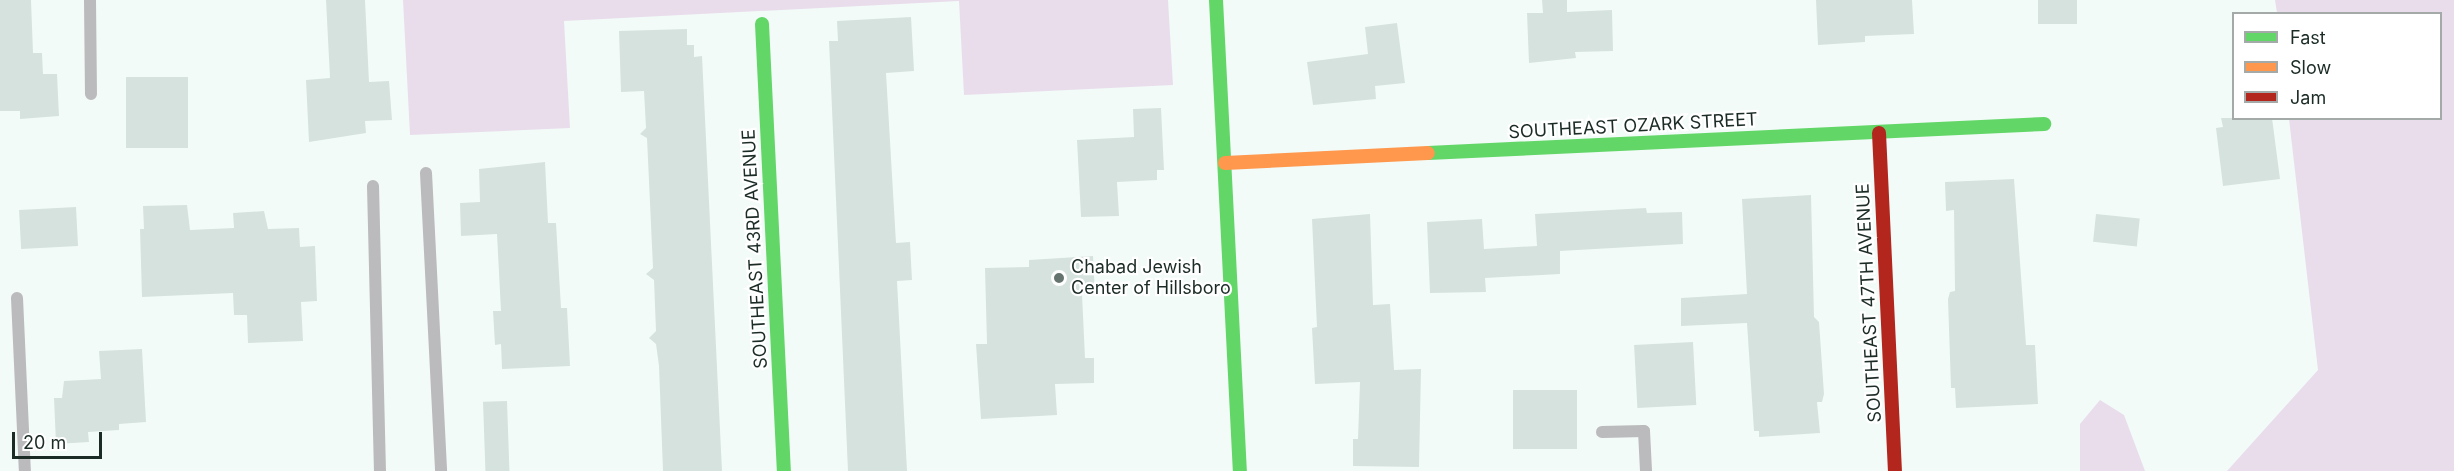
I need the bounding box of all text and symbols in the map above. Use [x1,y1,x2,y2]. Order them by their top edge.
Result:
legend [2232,12,2442,120]
text: Fast [2290,27,2326,48]
text: Slow [2290,57,2331,78]
text: Jam [2290,87,2326,108]
street label: SOUTHEAST OZARK STREET [1508,109,1758,143]
street label: SOUTHEAST 43RD AVENUE [738,129,772,369]
street label: SOUTHEAST 47TH AVENUE [1852,183,1886,423]
place label: Chabad Jewish Center of Hillsboro [1071,257,1231,300]
marker: Chabad Jewish Center of Hillsboro [1052,271,1066,285]
scale bar [15,420,105,458]
text: 20 m [23,432,66,453]

